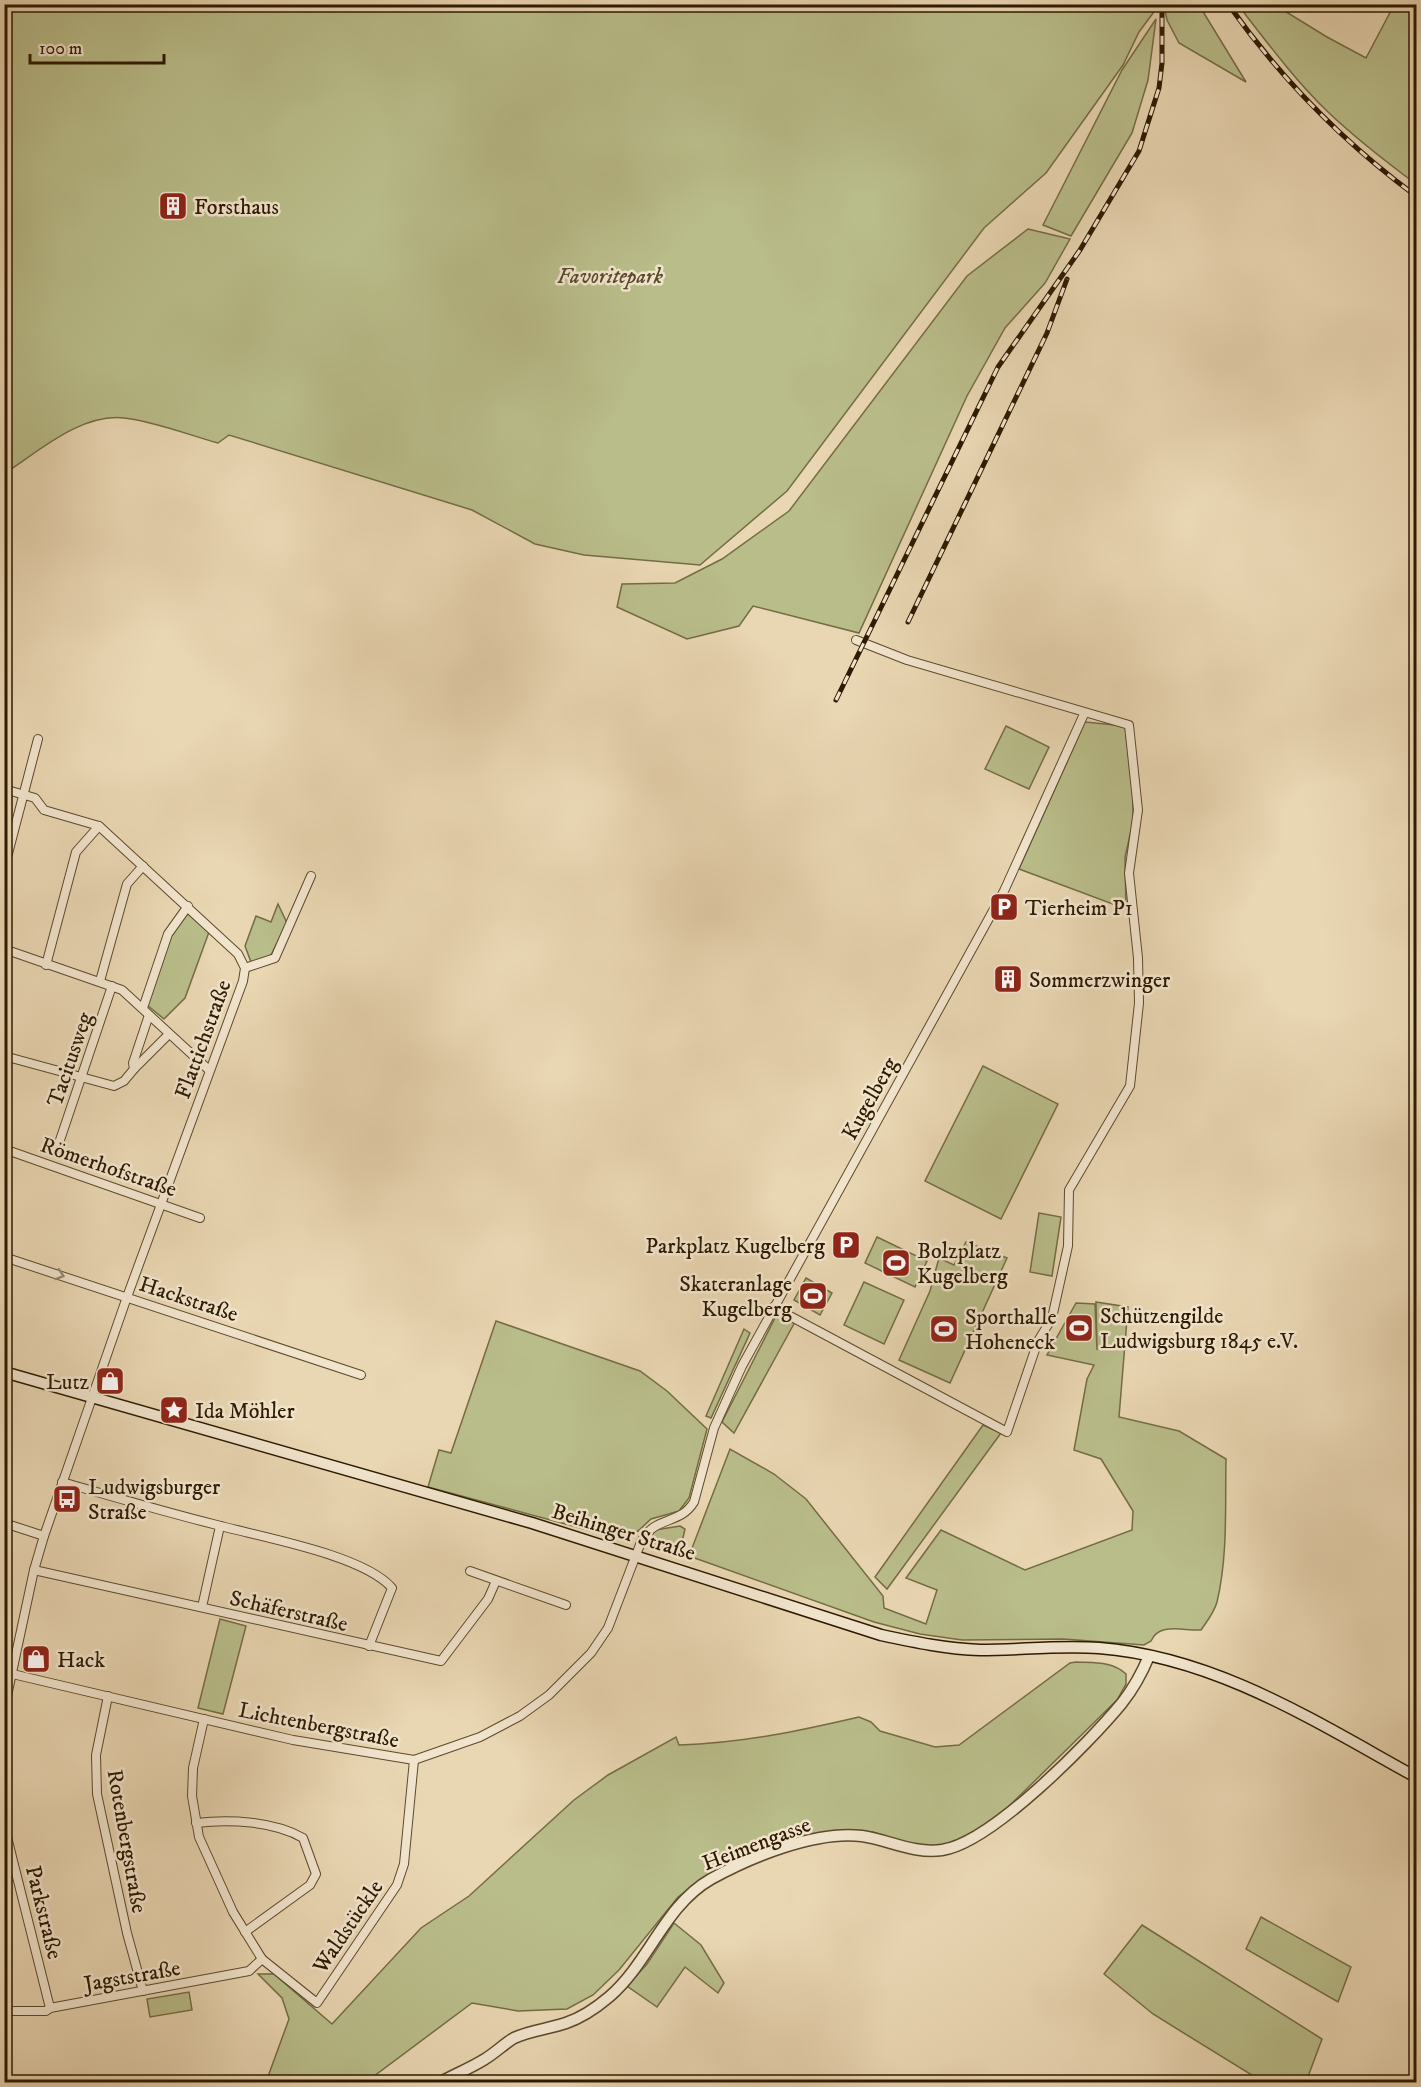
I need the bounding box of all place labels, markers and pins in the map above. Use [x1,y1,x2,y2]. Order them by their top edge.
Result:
building icon: Forsthaus [157,190,189,222]
place label: Forsthaus [194,194,279,221]
parking icon: Tierheim P1 [988,891,1020,923]
place label: Tierheim P1 [1025,895,1133,922]
building icon: Sommerzwinger [992,963,1024,995]
place label: Sommerzwinger [1029,967,1171,994]
parking icon: Parkplatz Kugelberg [830,1229,862,1261]
place label: Parkplatz Kugelberg [645,1233,825,1260]
place label: Bolzplatz Kugelberg [917,1238,1008,1290]
sports icon: Bolzplatz Kugelberg [880,1247,912,1279]
place label: Skateranlage Kugelberg [679,1271,792,1323]
sports icon: Skateranlage Kugelberg [797,1280,829,1312]
place label: Schützengilde Ludwigsburg 1845 e.V. [1100,1303,1298,1355]
place label: Sporthalle Hoheneck [965,1304,1057,1356]
sports icon: Schützengilde Ludwigsburg 1845 e.V. [1063,1312,1095,1344]
sports icon: Sporthalle Hoheneck [928,1313,960,1345]
shop icon: Lutz [94,1365,126,1397]
place label: Lutz [46,1369,89,1396]
place icon: Ida Möhler [158,1394,190,1426]
place label: Ida Möhler [195,1398,295,1425]
place label: Ludwigsburger Straße [88,1474,221,1526]
bus stop icon: Ludwigsburger Straße [51,1483,83,1515]
shop icon: Hack [20,1643,52,1675]
place label: Hack [57,1647,105,1674]

